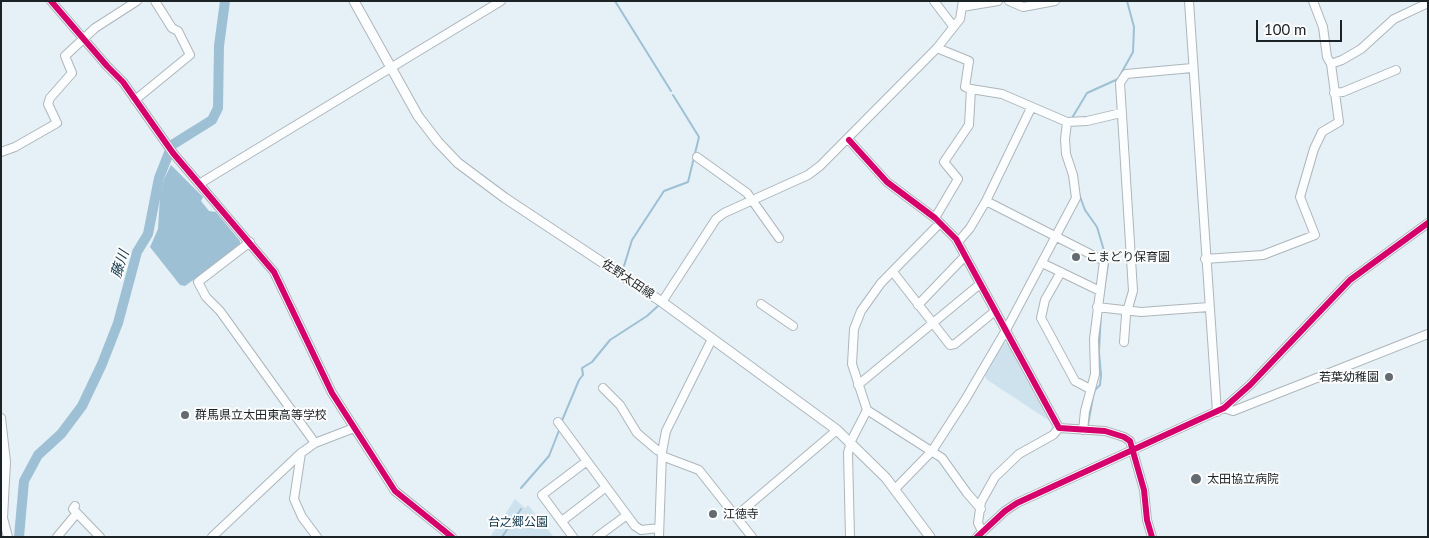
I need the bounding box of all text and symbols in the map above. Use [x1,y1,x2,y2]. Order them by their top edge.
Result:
scale bar [1259,10,1345,42]
text: 100 m [1264,20,1306,38]
water label: 藤川 [107,248,133,280]
place label: こまどり保育園 [1086,250,1170,264]
marker: こまどり保育園 [1070,251,1082,263]
street label: 佐野太田線 [599,256,657,302]
place label: 若葉幼稚園 [1319,370,1379,384]
marker: 若葉幼稚園 [1383,371,1395,383]
place label: 群馬県立太田東高等学校 [195,408,327,422]
marker: 群馬県立太田東高等学校 [179,409,191,421]
marker: 太田協立病院 [1189,472,1203,486]
place label: 太田協立病院 [1207,472,1279,486]
place label: 江徳寺 [723,507,759,521]
marker: 江徳寺 [707,508,719,520]
park label: 台之郷公園 [488,515,548,529]

